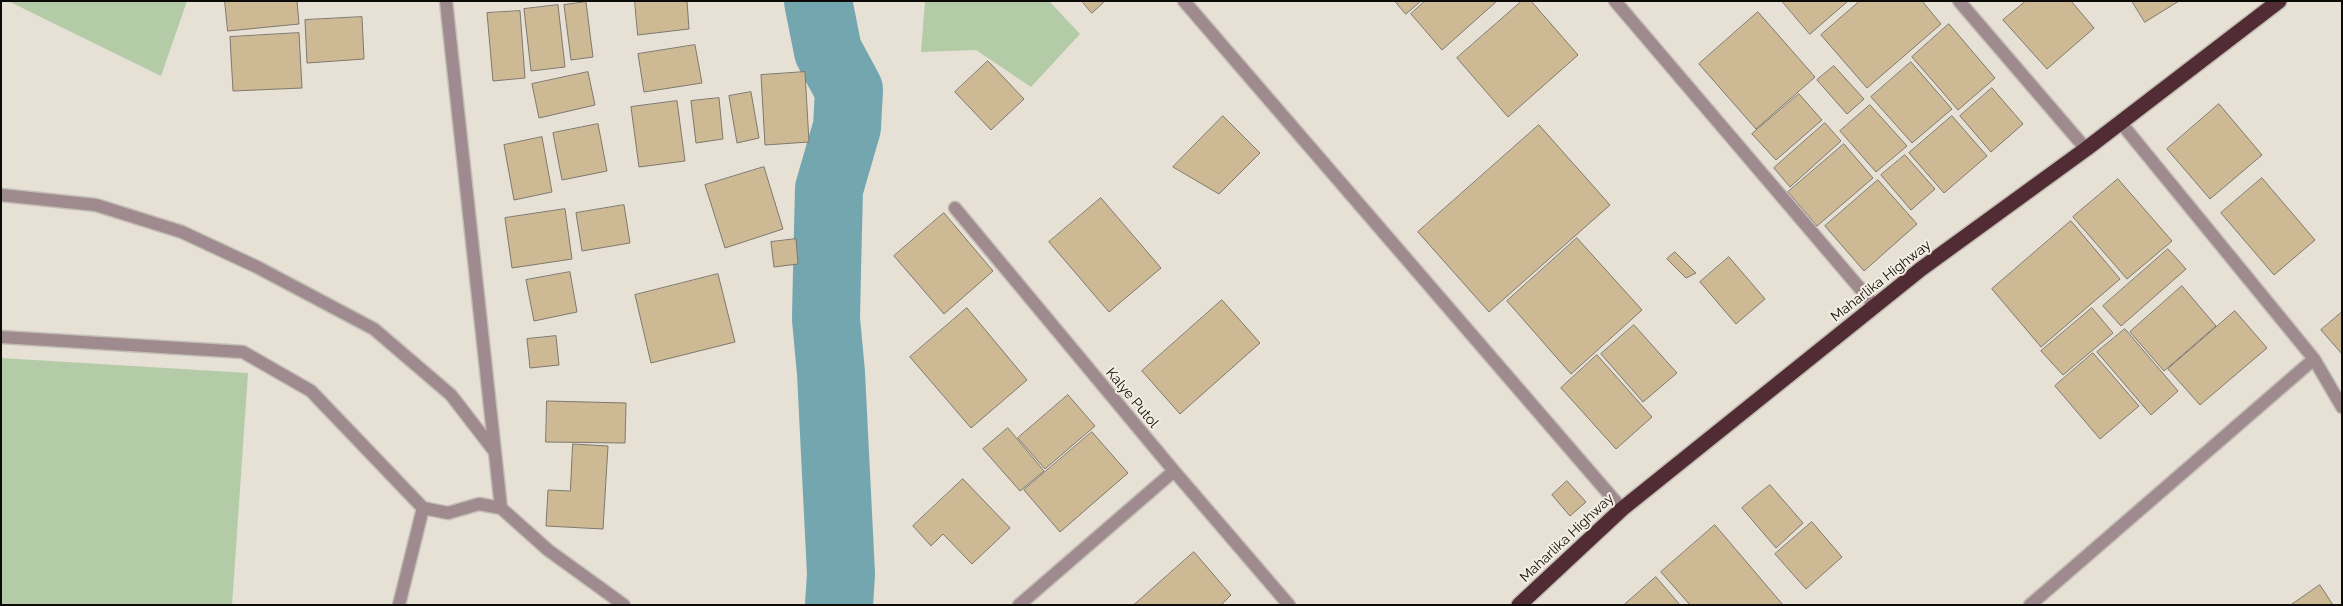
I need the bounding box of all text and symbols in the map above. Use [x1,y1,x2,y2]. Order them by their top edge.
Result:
street label: Maharlika Highway [1828,237,1934,325]
street label: Kalye Putol [1102,365,1162,431]
street label: Maharlika Highway [1517,490,1617,586]

